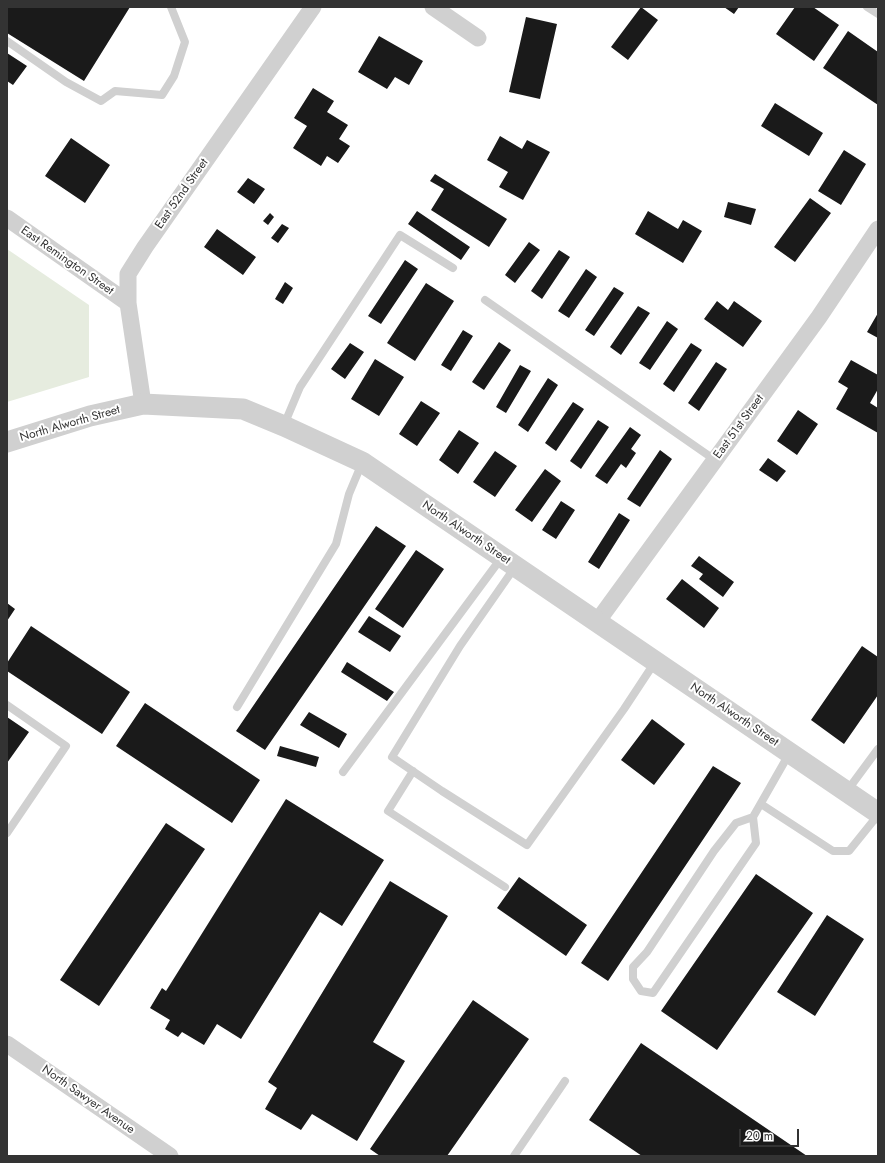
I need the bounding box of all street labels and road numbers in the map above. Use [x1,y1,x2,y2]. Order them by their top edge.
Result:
street label: East 52nd Street [152,156,212,232]
street label: East Remington Street [18,224,116,298]
street label: East 51st Street [711,392,767,462]
street label: North Alworth Street [18,403,122,445]
street label: North Alworth Street [419,498,513,568]
street label: North Alworth Street [687,680,781,750]
street label: North Sawyer Avenue [39,1063,137,1137]

